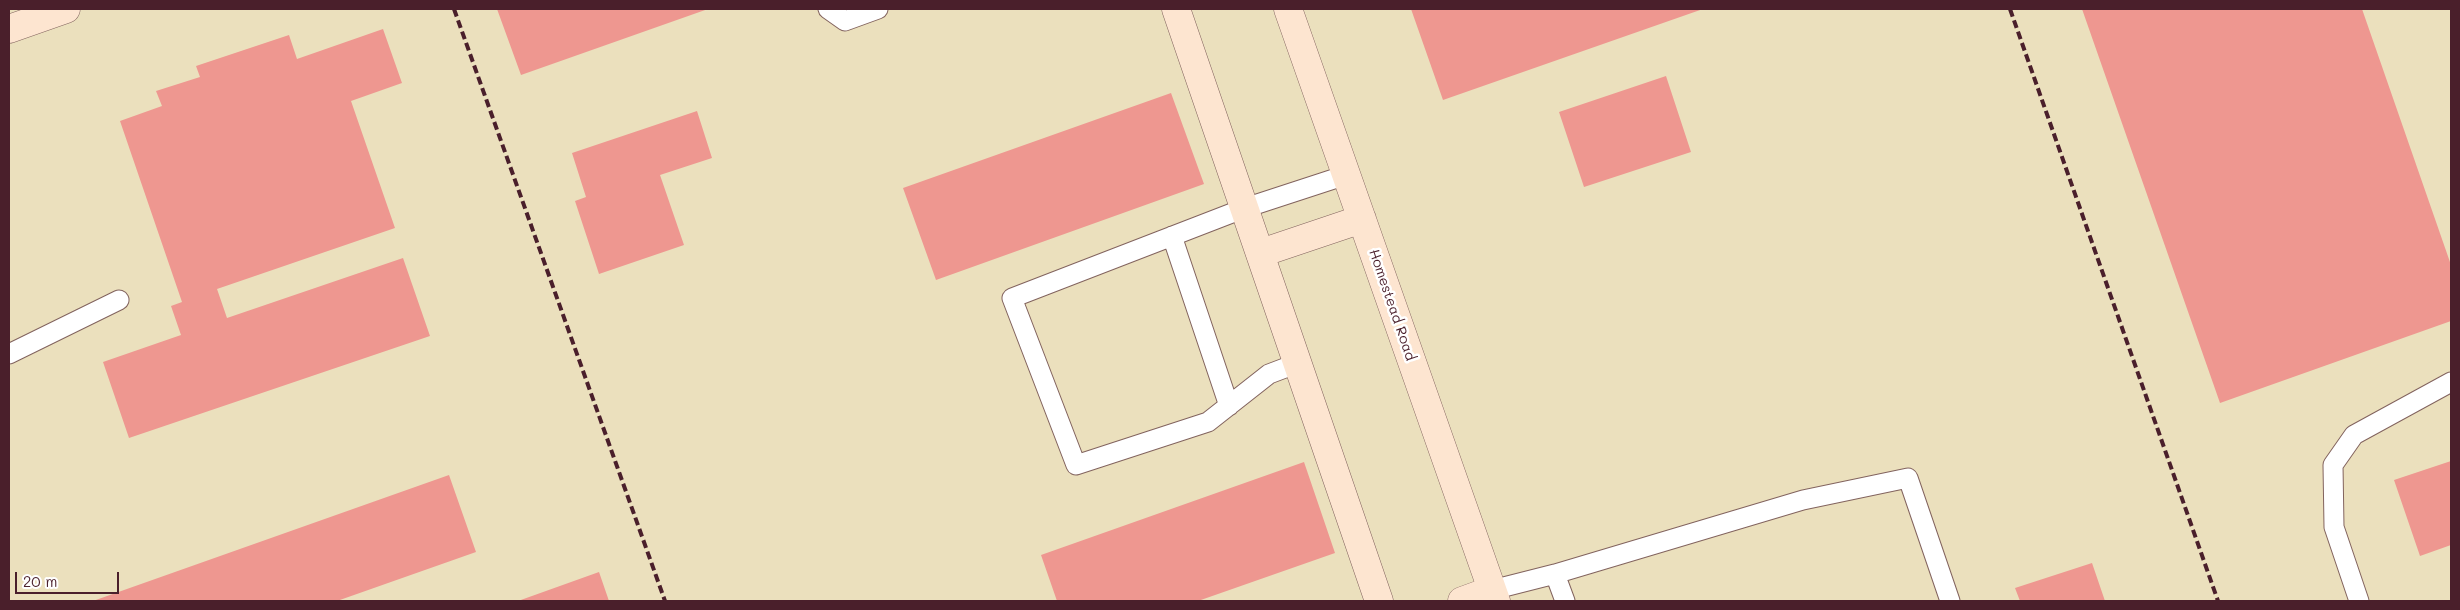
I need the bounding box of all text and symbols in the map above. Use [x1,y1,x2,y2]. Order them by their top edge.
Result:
street label: Homestead Road [1365,247,1419,363]
scale bar [18,562,121,594]
text: 20 m [23,571,57,591]

